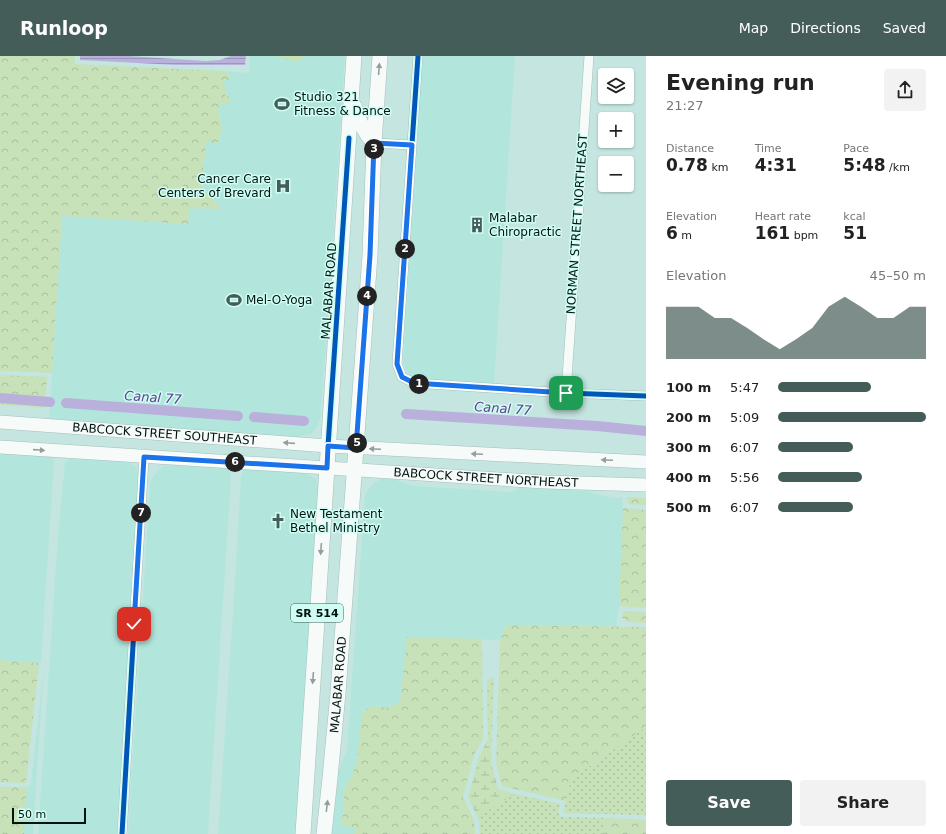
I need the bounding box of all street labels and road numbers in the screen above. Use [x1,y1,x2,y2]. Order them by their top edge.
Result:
street label: NORMAN STREET NORTHEAST [564,133,590,315]
street label: MALABAR ROAD [319,242,339,340]
street label: BABCOCK STREET SOUTHEAST [72,420,258,448]
street label: BABCOCK STREET NORTHEAST [393,465,579,490]
road number: SR 514 [291,604,343,622]
street label: MALABAR ROAD [327,636,349,734]

